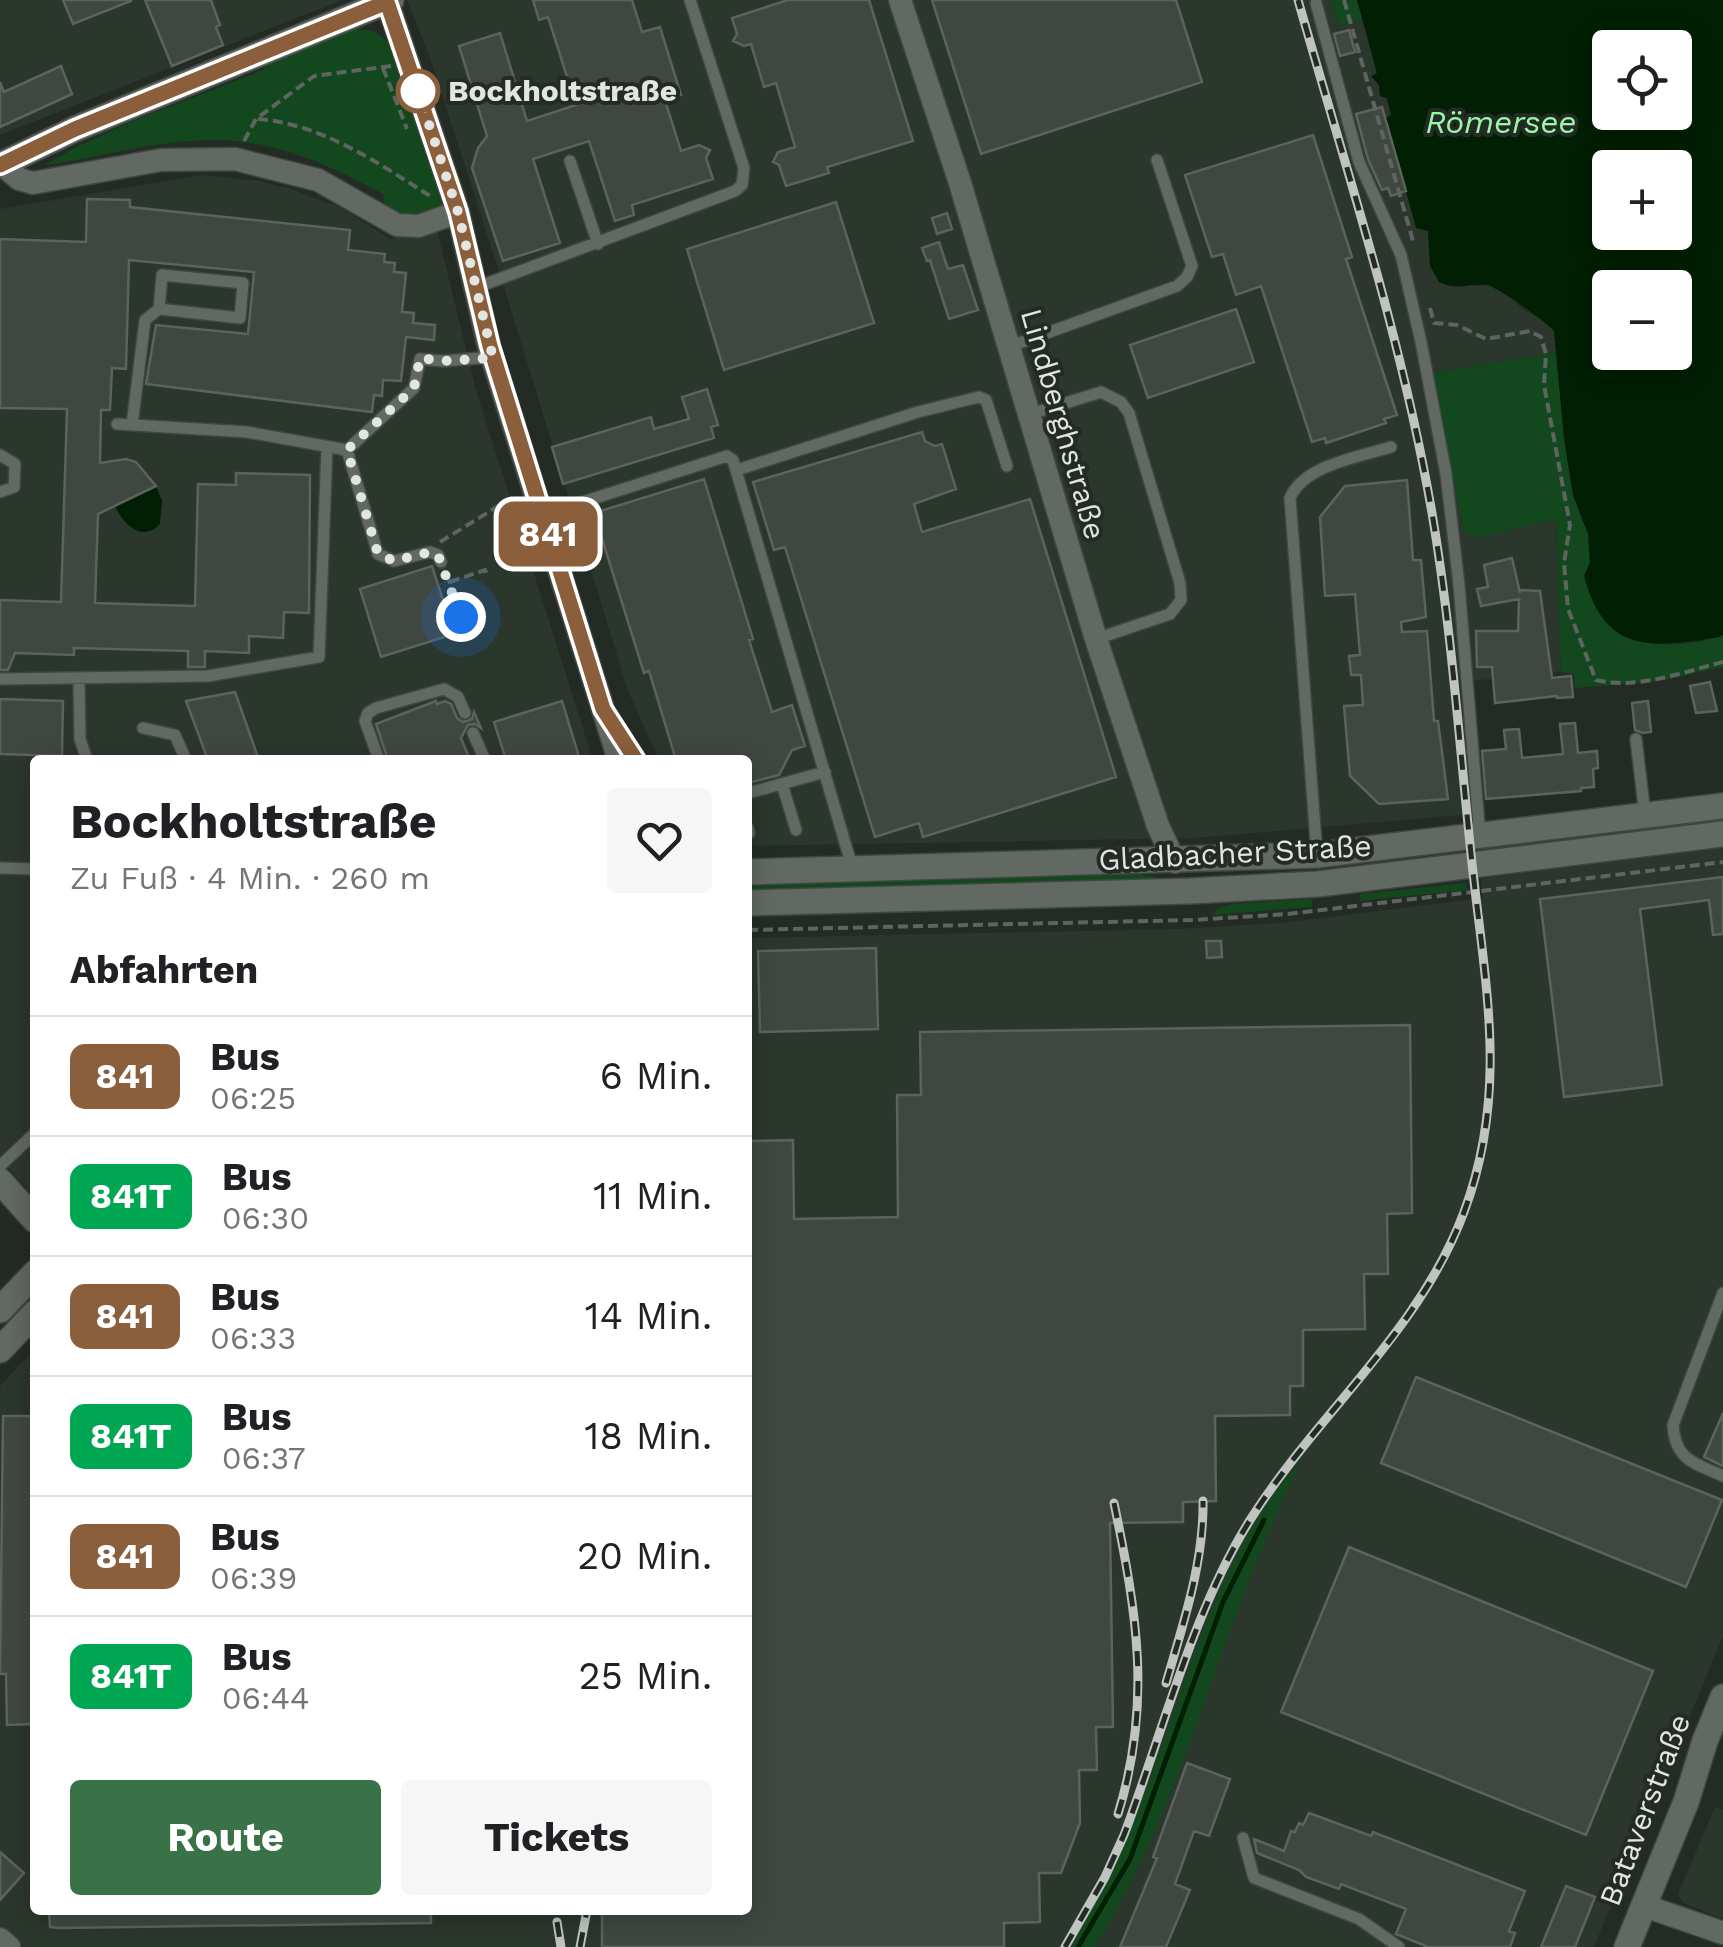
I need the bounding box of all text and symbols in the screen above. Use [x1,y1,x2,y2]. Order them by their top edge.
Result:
map controls [1592,30,1692,370]
button: locate [1592,30,1692,130]
marker: Bockholtstraße [397,70,439,112]
place label: Bockholtstraße [448,73,677,108]
water label: Römersee [1425,103,1577,141]
button: + [1592,150,1692,250]
button: − [1592,270,1692,370]
street label: Lindberghstraße [1014,304,1113,543]
line badge: 841 [490,502,606,566]
text: 841 [519,513,577,555]
your location [436,592,486,642]
button: heart [607,788,712,893]
text: Bockholtstraße [70,793,437,850]
street label: Gladbacher Straße [1098,828,1372,877]
text: Zu Fuß · 4 Min. · 260 m [70,859,430,897]
text: Abfahrten [70,948,258,992]
text: Bus [210,1035,280,1079]
text: 6 Min. [600,1054,712,1098]
text: 841 [96,1055,154,1097]
text: 06:25 [210,1079,296,1117]
text: Bus [222,1155,291,1199]
text: 11 Min. [593,1174,712,1218]
text: 841T [90,1175,172,1217]
text: 06:30 [222,1199,309,1237]
text: Bus [210,1275,280,1319]
text: 14 Min. [585,1294,712,1338]
text: 841 [96,1295,154,1337]
text: 06:33 [210,1319,296,1357]
text: Bus [222,1395,291,1439]
text: 18 Min. [585,1414,712,1458]
text: 841T [90,1415,172,1457]
text: 06:37 [222,1439,306,1477]
text: Bus [210,1515,280,1559]
text: 20 Min. [577,1534,712,1578]
text: 841 [96,1535,154,1577]
text: 06:39 [210,1559,297,1597]
text: Bus [222,1635,291,1679]
text: 25 Min. [579,1654,712,1698]
text: 841T [90,1655,172,1697]
text: 06:44 [222,1679,310,1717]
street label: Bataverstraße [1592,1709,1697,1911]
button: Route [70,1780,381,1895]
button: Tickets [401,1780,712,1895]

